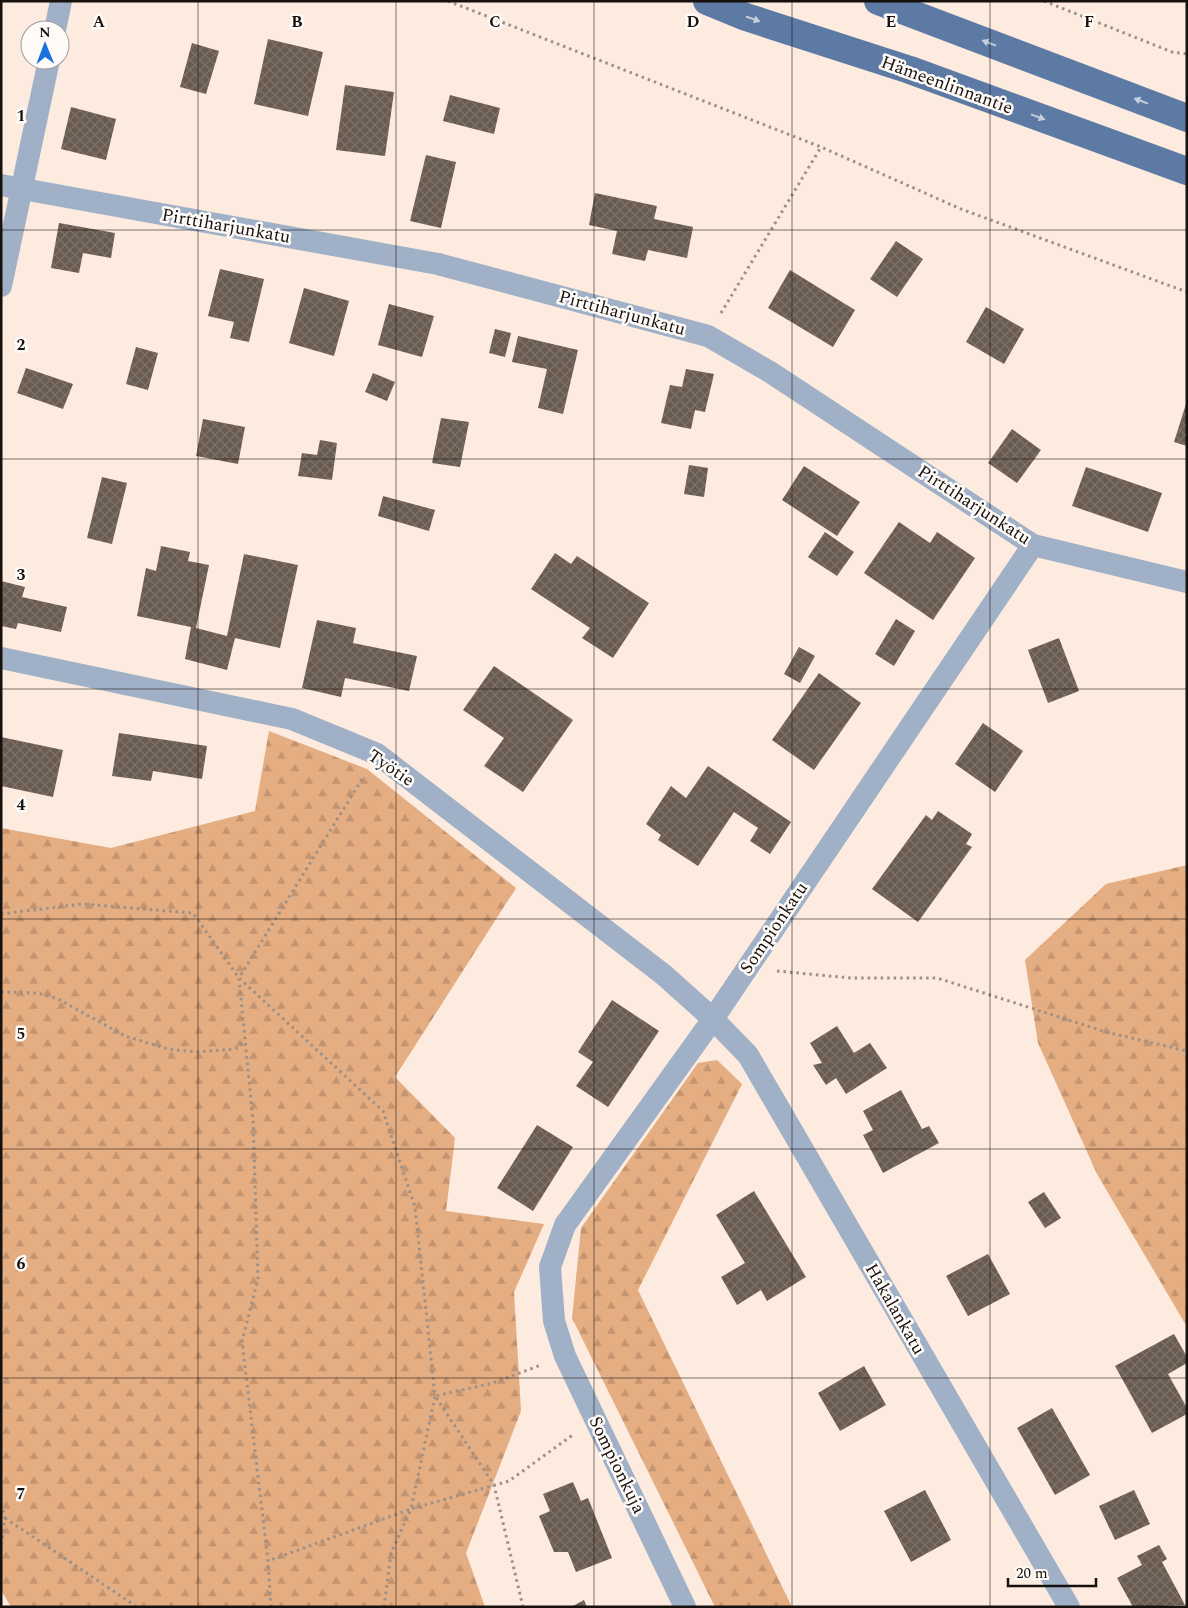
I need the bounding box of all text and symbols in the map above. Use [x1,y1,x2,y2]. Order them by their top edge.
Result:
text: A [93,10,106,34]
text: B [291,10,303,34]
text: C [489,10,501,34]
text: D [687,10,700,34]
text: E [886,10,896,34]
text: F [1084,10,1094,34]
one-way arrow [745,15,760,23]
north arrow [20,20,70,70]
text: N [39,22,51,43]
one-way arrow [981,39,996,47]
street label: Hämeenlinnantie [877,49,1017,121]
one-way arrow [1133,97,1148,105]
text: 1 [17,104,25,128]
one-way arrow [1031,113,1046,121]
street label: Pirttiharjunkatu [160,201,292,251]
street label: Pirttiharjunkatu [556,283,688,343]
text: 2 [17,333,26,357]
street label: Pirttiharjunkatu [912,458,1036,552]
text: 3 [17,563,26,587]
street label: Työtie [362,742,420,794]
text: 4 [17,793,26,817]
street label: Sompionkatu [733,876,815,980]
text: 5 [17,1022,25,1046]
text: 6 [17,1252,26,1276]
street label: Hakalankatu [858,1258,932,1360]
street label: Sompionkuja [582,1412,652,1519]
text: 7 [17,1482,26,1506]
scale bar [1008,1556,1096,1588]
text: 20 m [1016,1562,1048,1585]

